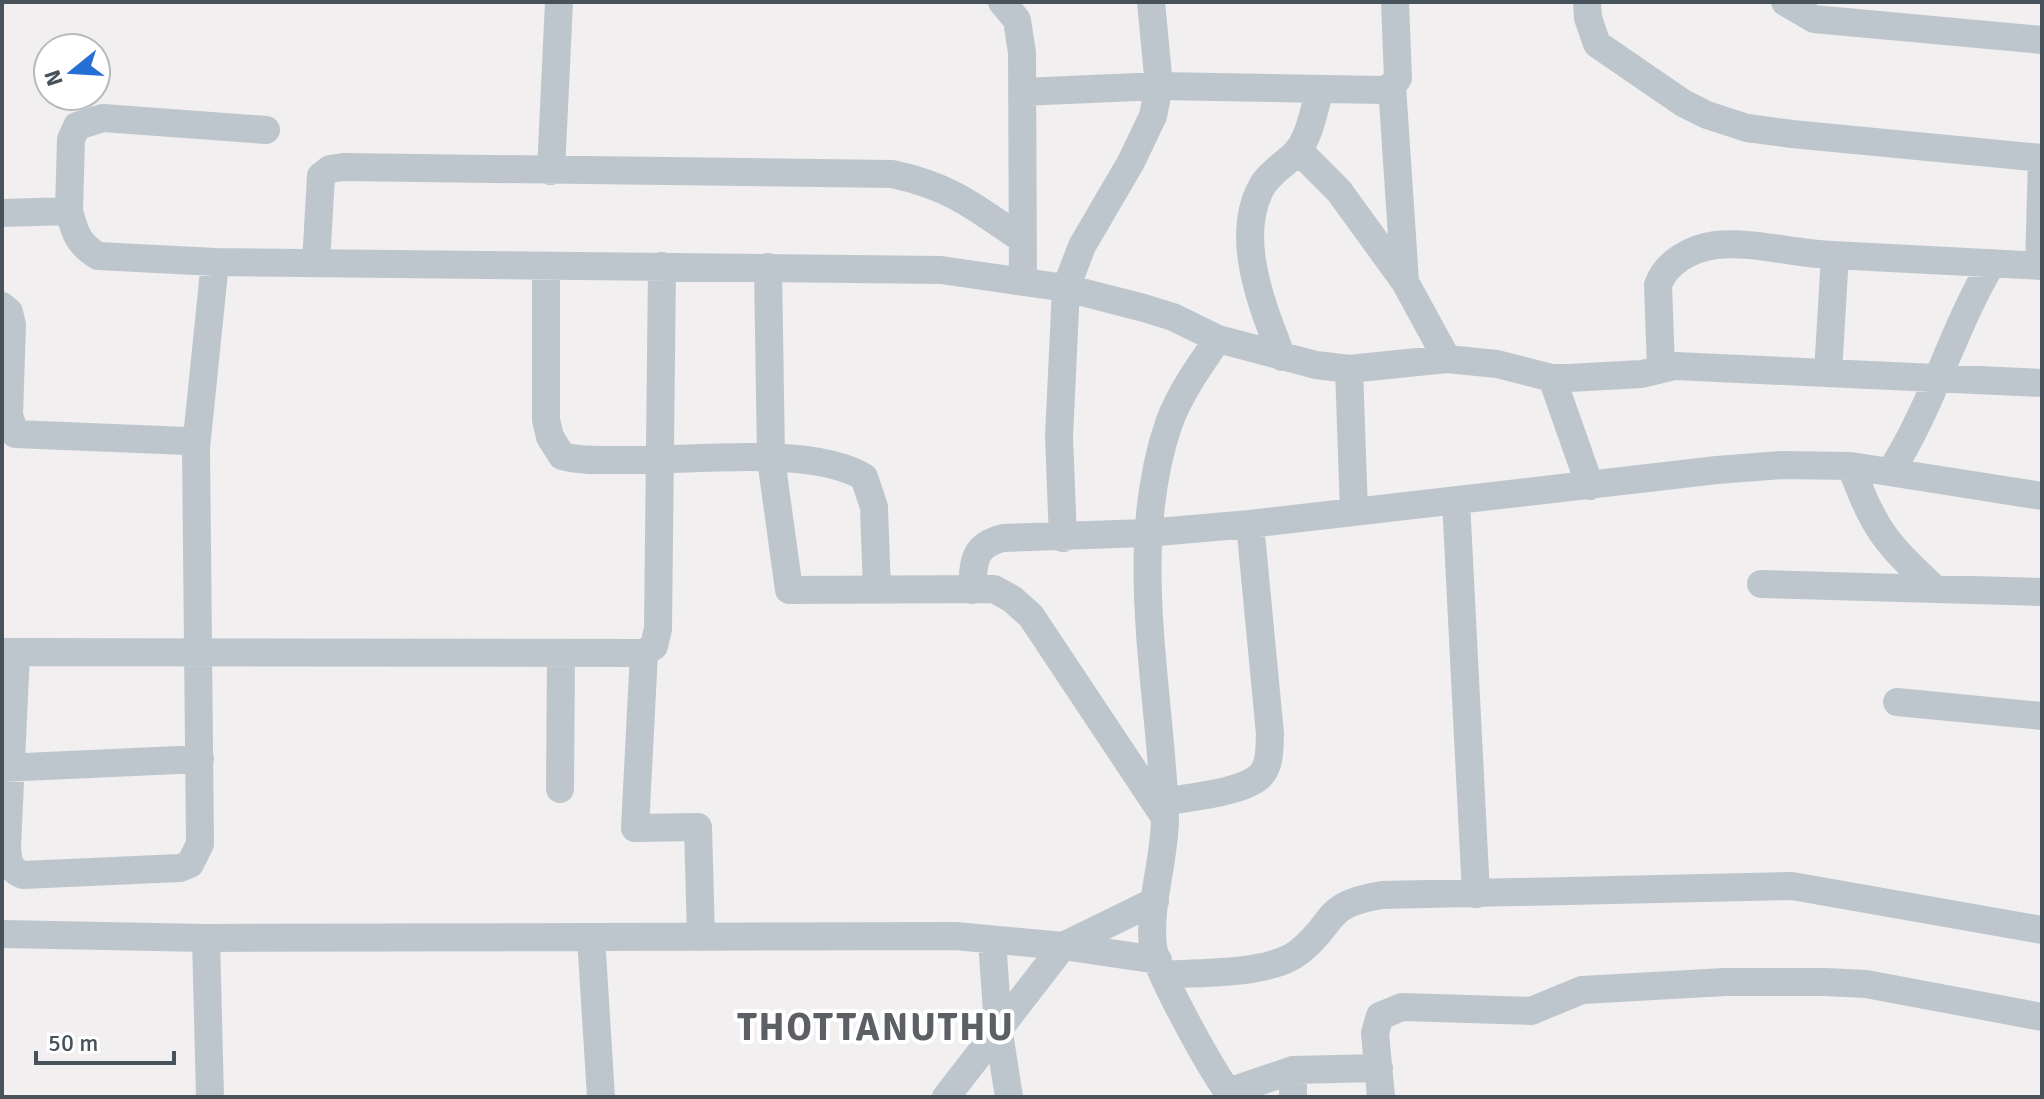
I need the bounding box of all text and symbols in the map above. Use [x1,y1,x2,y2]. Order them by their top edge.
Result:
north arrow [32,32,112,112]
text: N [38,67,69,89]
district label: THOTTANUTHU [737,1004,1015,1051]
scale bar [36,1015,174,1065]
text: 50 m [48,1028,98,1058]

